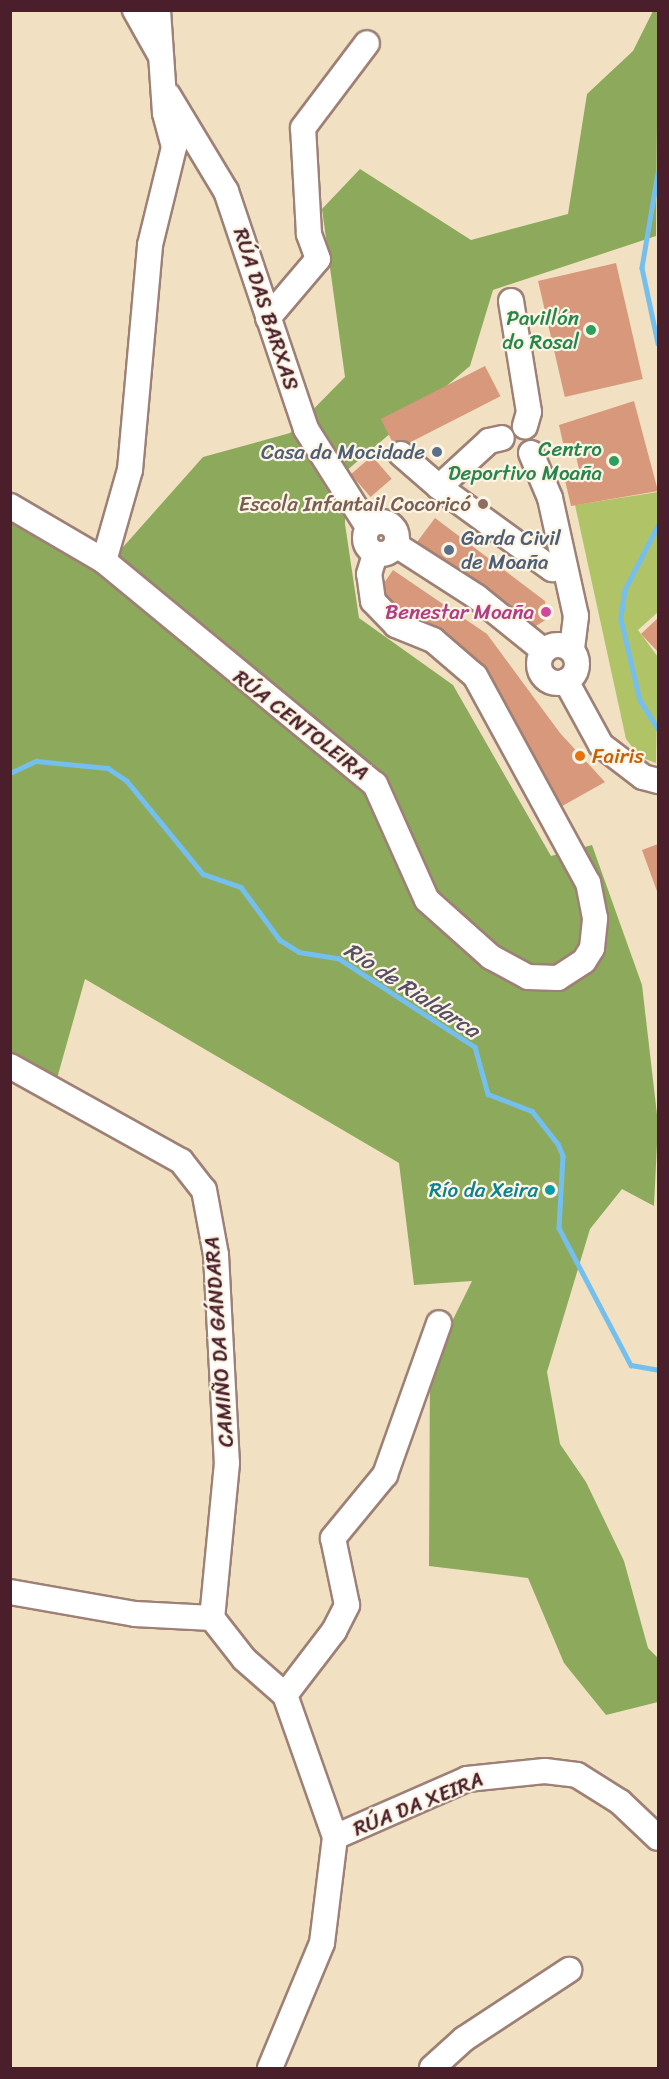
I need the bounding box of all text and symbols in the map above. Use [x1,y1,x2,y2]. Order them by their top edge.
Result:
street label: RÚA DAS BARXAS [228,224,304,394]
place label: Pavillón do Rosal [502,305,579,355]
marker: Pavillón do Rosal [584,323,598,337]
place label: Centro Deportivo Moaña [448,436,602,486]
place label: Casa da Mocidade [261,439,425,465]
marker: Casa da Mocidade [430,445,444,459]
marker: Centro Deportivo Moaña [607,454,621,468]
place label: Escola Infantail Cocoricó [238,491,471,517]
marker: Escola Infantail Cocoricó [476,497,490,511]
place label: Garda Civil de Moaña [461,525,561,575]
marker: Garda Civil de Moaña [442,543,456,557]
place label: Benestar Moaña [385,599,534,625]
marker: Benestar Moaña [539,605,553,619]
street label: RÚA CENTOLEIRA [228,664,374,786]
place label: Fairis [592,743,644,769]
marker: Fairis [573,749,587,763]
water label: Río de Rialdarca [340,937,484,1043]
place label: Río da Xeira [428,1177,538,1203]
marker: Río da Xeira [543,1183,557,1197]
street label: CAMIÑO DA GÁNDARA [199,1236,239,1448]
street label: RÚA DA XEIRA [351,1767,485,1841]

